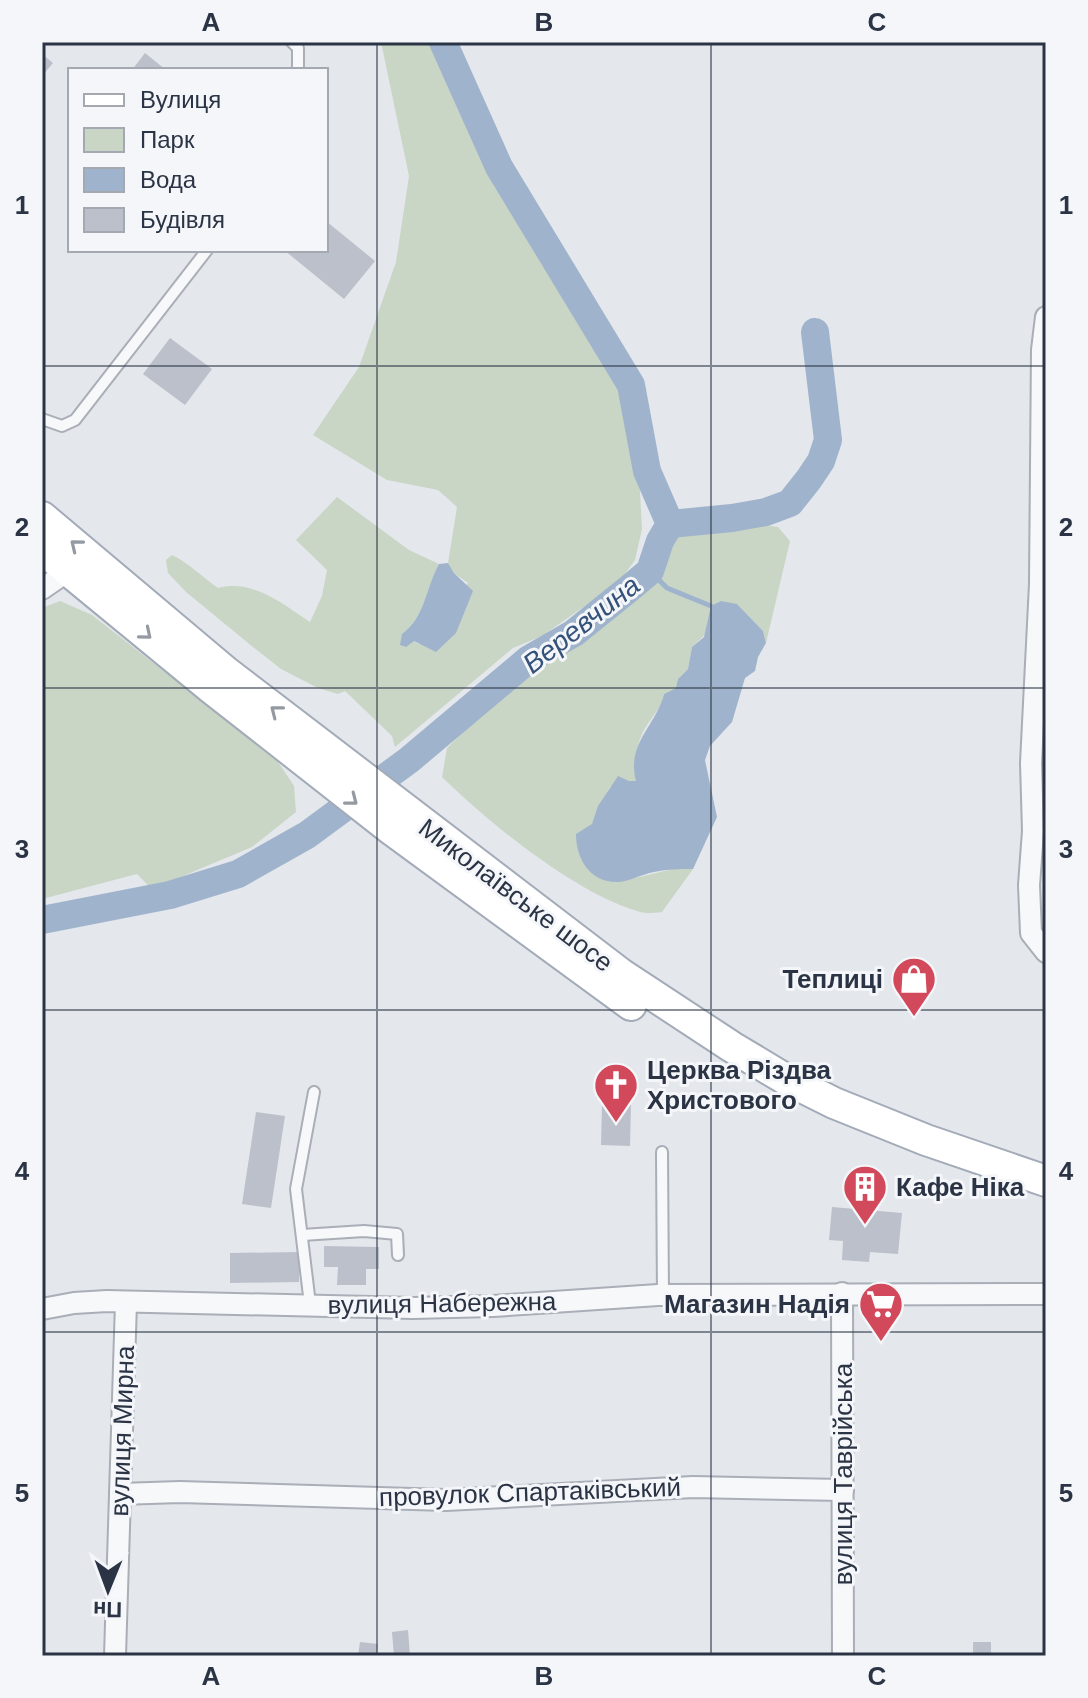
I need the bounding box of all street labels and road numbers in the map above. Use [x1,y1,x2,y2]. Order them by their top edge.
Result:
street label: Миколаївське шосе [413,812,619,978]
street label: вулиця Набережна [327,1286,557,1320]
street label: вулиця Мирна [104,1344,140,1517]
street label: вулиця Таврійська [828,1362,858,1585]
street label: провулок Спартаківський [379,1472,681,1512]

